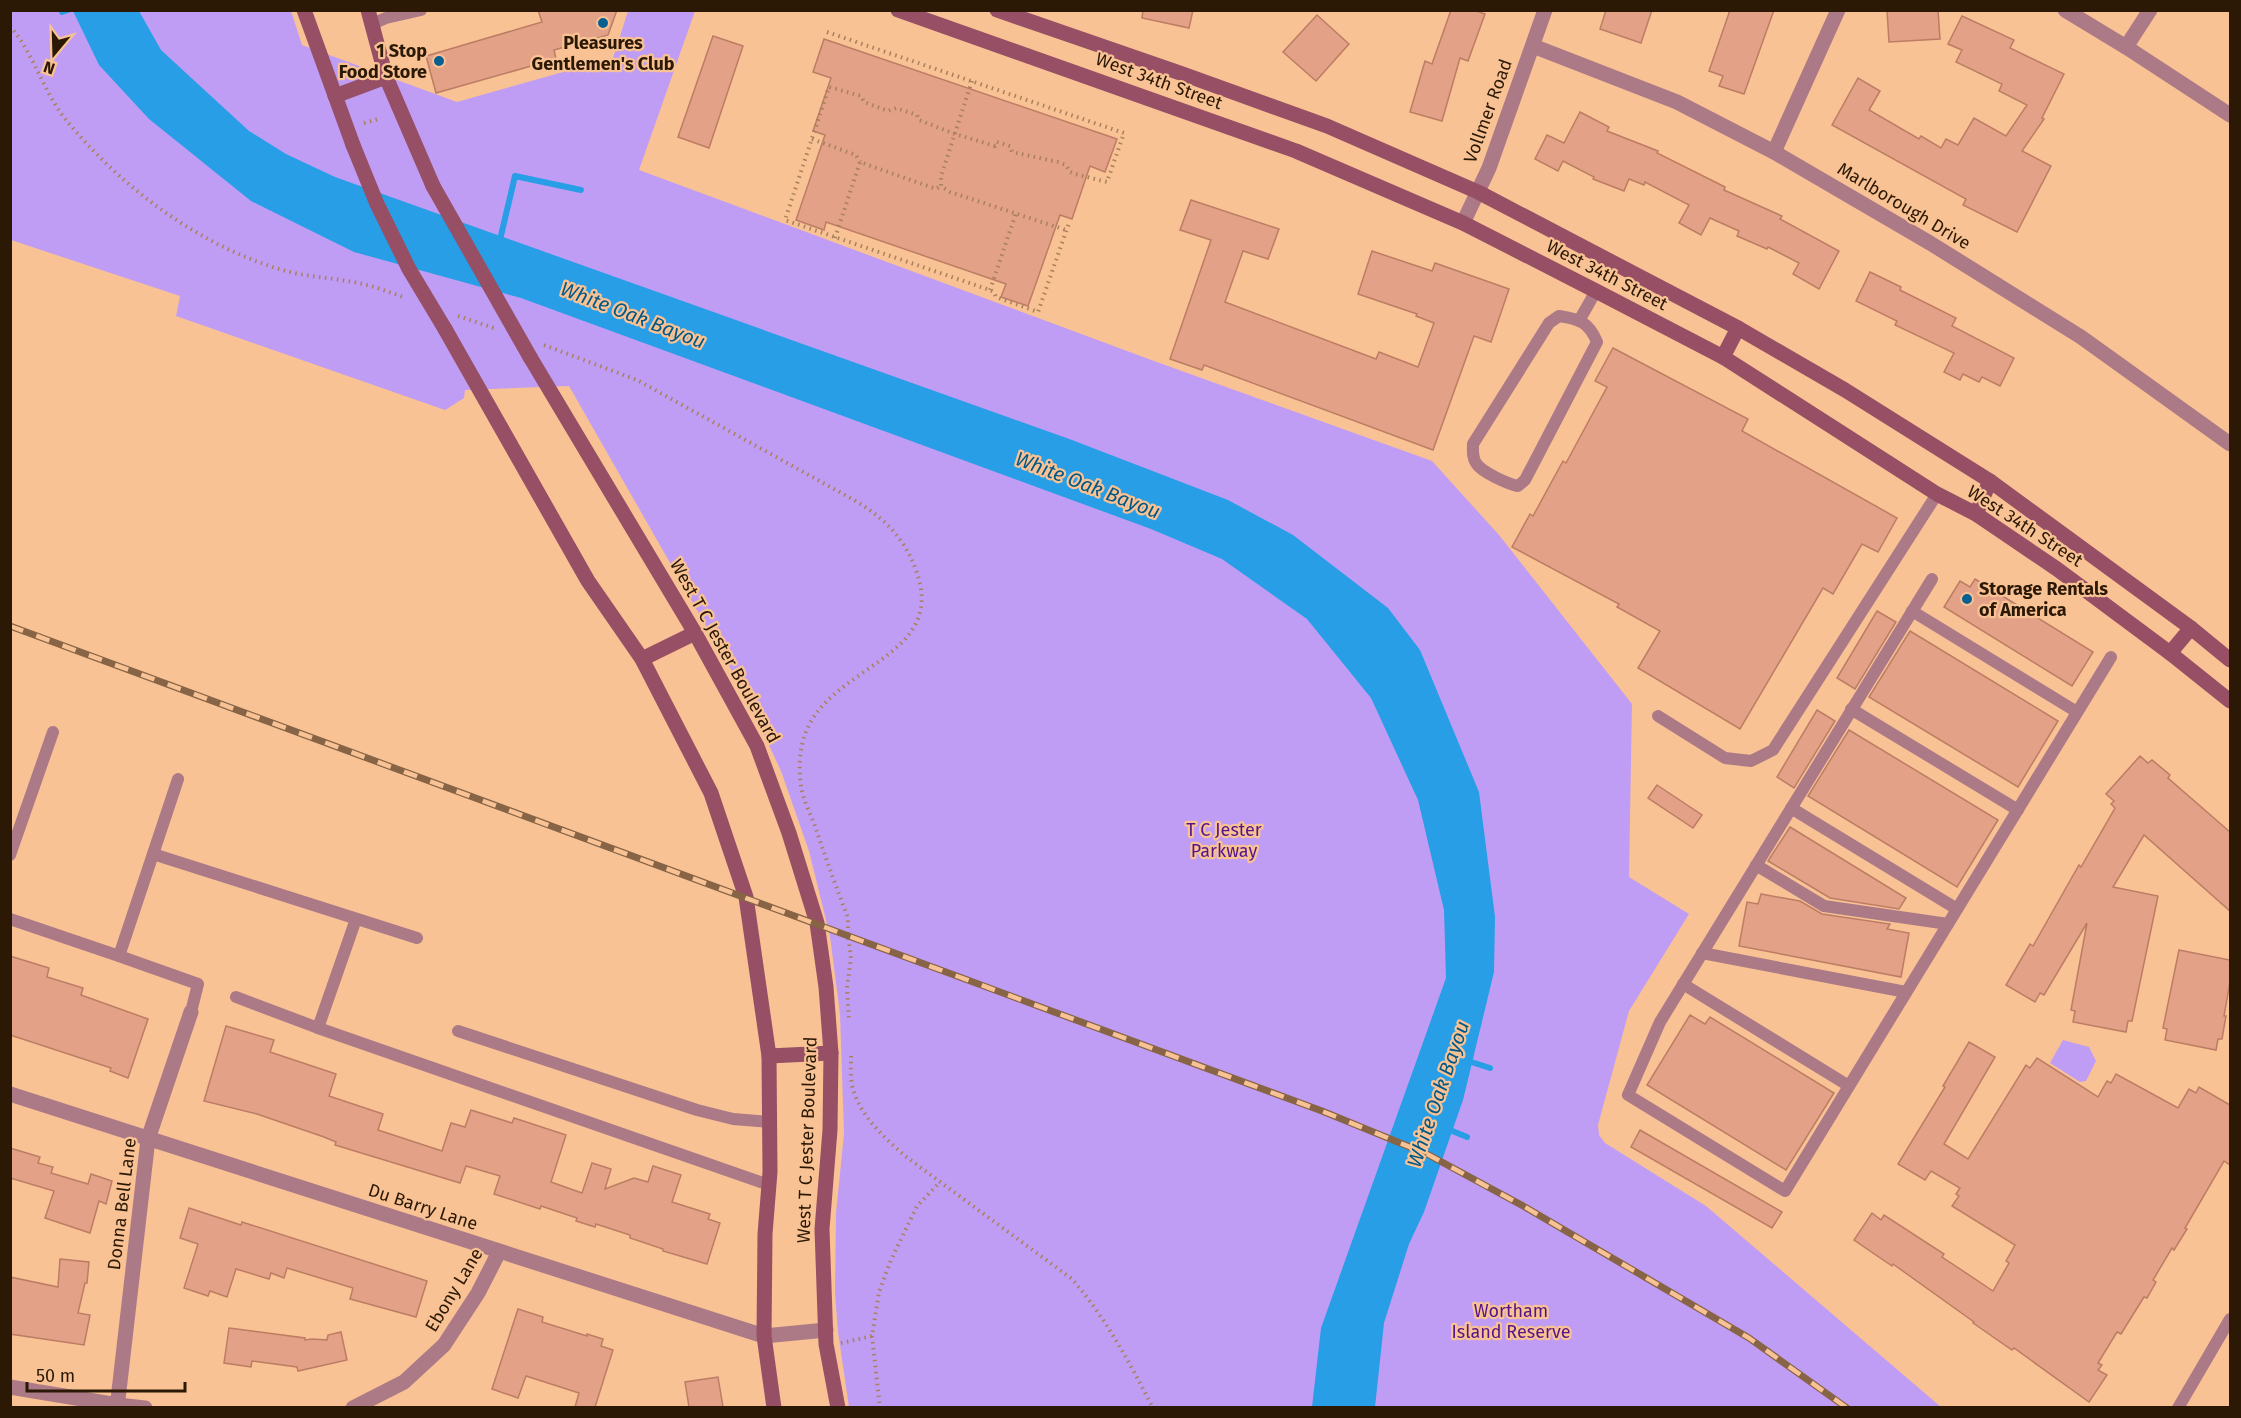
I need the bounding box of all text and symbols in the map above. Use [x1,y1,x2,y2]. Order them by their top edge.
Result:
marker: Pleasures Gentlemen's Club [596,16,610,30]
north arrow [24,24,84,84]
place label: Pleasures Gentlemen's Club [532,32,675,75]
place label: 1 Stop Food Store [339,40,427,83]
street label: West 34th Street [1093,48,1226,114]
marker: 1 Stop Food Store [432,54,446,68]
street label: Vollmer Road [1459,56,1517,166]
text: N [41,57,57,78]
street label: Marlborough Drive [1833,158,1975,254]
street label: West 34th Street [1543,235,1672,315]
water label: White Oak Bayou [557,276,709,354]
water label: White Oak Bayou [1012,446,1164,524]
street label: West 34th Street [1963,480,2087,572]
street label: West T C Jester Boulevard [665,555,785,747]
place label: Storage Rentals of America [1979,578,2108,621]
marker: Storage Rentals of America [1960,592,1974,606]
park label: T C Jester Parkway [1186,819,1262,862]
water label: White Oak Bayou [1402,1018,1474,1170]
street label: West T C Jester Boulevard [792,1036,822,1244]
street label: Donna Bell Lane [103,1137,141,1271]
street label: Du Barry Lane [365,1179,481,1235]
street label: Ebony Lane [420,1244,488,1336]
park label: Wortham Island Reserve [1452,1300,1570,1343]
scale bar [27,1355,184,1393]
text: 50 m [36,1365,75,1387]

